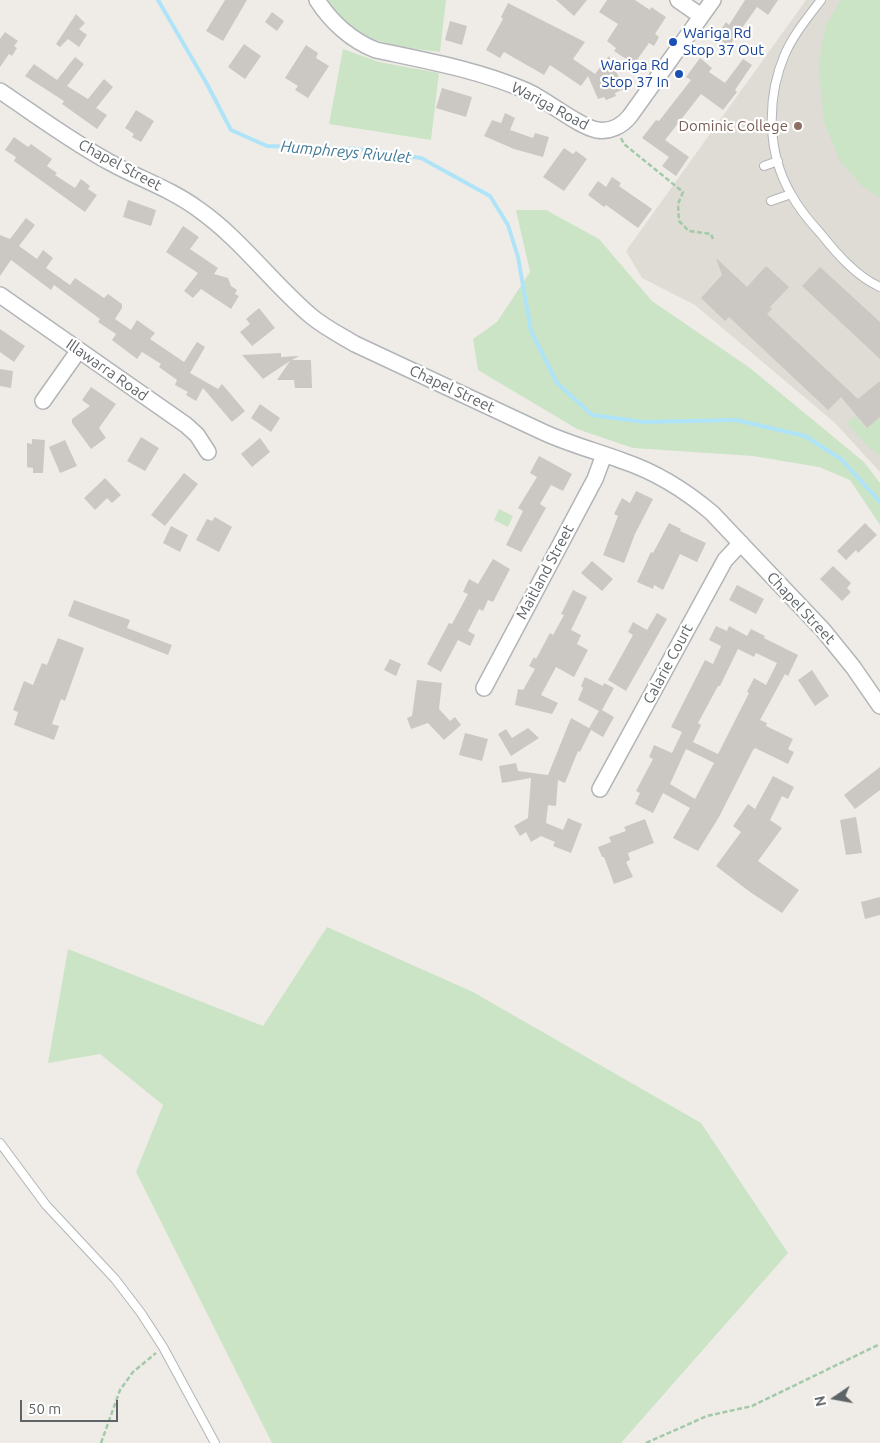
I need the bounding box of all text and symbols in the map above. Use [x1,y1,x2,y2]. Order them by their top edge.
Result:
place label: Wariga Rd Stop 37 Out [683,24,764,59]
marker: Wariga Rd Stop 37 Out [667,36,679,48]
place label: Wariga Rd Stop 37 In [601,56,669,91]
marker: Wariga Rd Stop 37 In [673,68,685,80]
street label: Wariga Road [508,78,592,134]
place label: Dominic College [678,117,788,135]
marker: Dominic College [792,120,804,132]
street label: Chapel Street [75,136,165,194]
water label: Humphreys Rivulet [280,137,412,167]
street label: Illawarra Road [63,335,151,405]
street label: Chapel Street [407,361,497,417]
street label: Maitland Street [512,522,578,622]
street label: Chapel Street [763,568,839,648]
street label: Calarie Court [639,621,697,707]
north arrow [810,1373,860,1423]
scale bar [22,1390,120,1422]
text: N [811,1394,829,1408]
text: 50 m [28,1400,61,1417]

